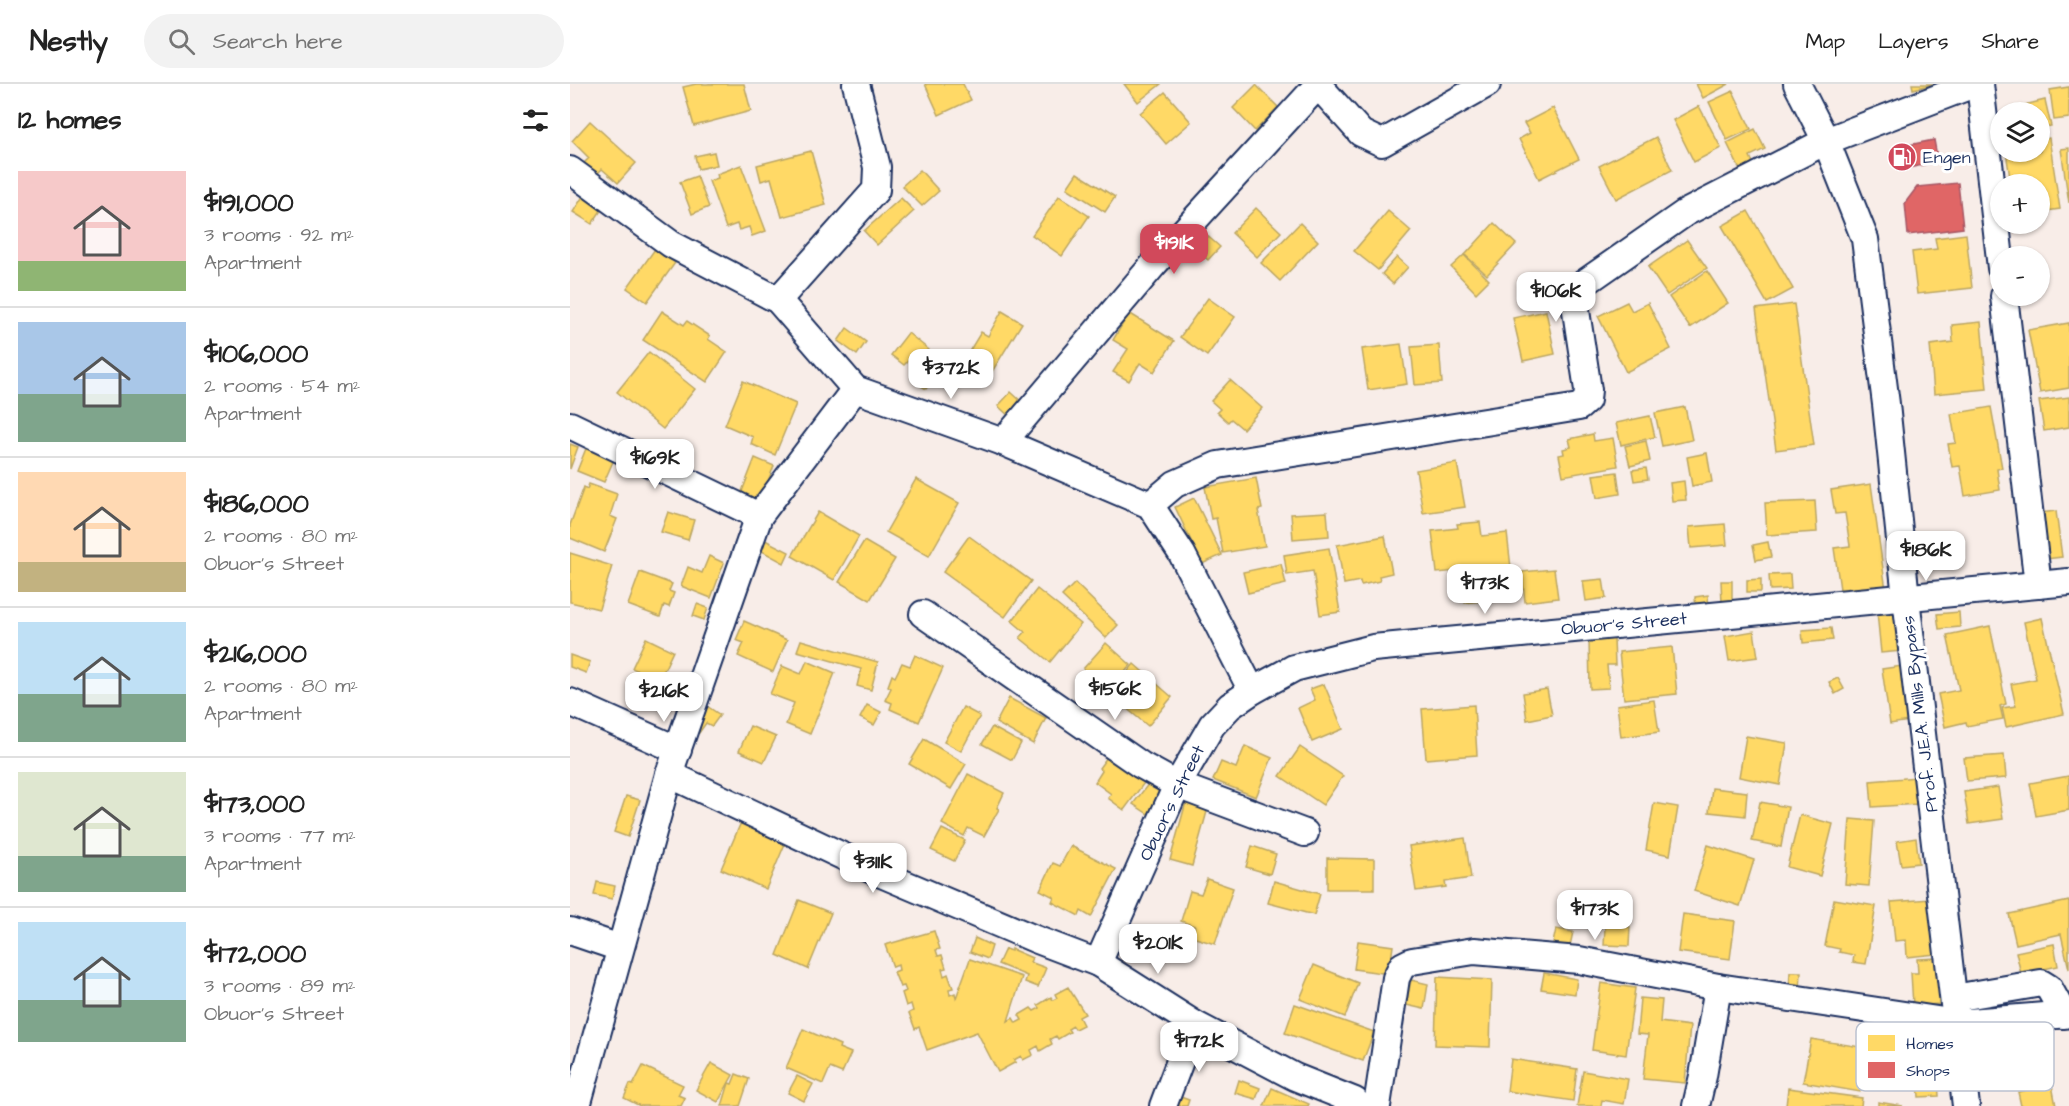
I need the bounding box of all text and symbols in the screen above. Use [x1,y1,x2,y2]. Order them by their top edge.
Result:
search box [144,14,564,68]
text: Nestly [30,22,108,61]
icon: search [165,25,198,58]
text: Search here [213,26,343,57]
text: Map [1805,27,1845,56]
text: Layers [1878,27,1948,56]
text: Share [1981,27,2039,56]
text: 12 homes [18,102,121,138]
map controls [1990,102,2050,306]
button: layers [1990,102,2050,162]
icon: filters [519,104,552,137]
fuel station icon: Engen [1886,141,1918,173]
place label: Engen [1923,145,1971,171]
button: + [1990,174,2050,234]
text: $191,000 [204,185,294,221]
icon: home [66,195,138,267]
text: 3 rooms · 92 m² [204,221,354,249]
pin: $191K [1132,224,1216,275]
text: $191K [1154,229,1194,257]
button: − [1990,246,2050,306]
text: Apartment [204,249,302,277]
pin: $106K [1514,272,1598,323]
text: $106K [1531,277,1581,305]
text: $106,000 [204,336,308,372]
icon: home [66,346,138,418]
pin: $372K [909,349,993,400]
text: $372K [922,354,980,382]
text: 2 rooms · 54 m² [204,372,360,400]
text: Apartment [204,400,302,428]
pin: $169K [613,439,697,490]
text: $169K [630,444,680,472]
text: $186,000 [204,486,309,522]
icon: home [66,496,138,568]
text: 2 rooms · 80 m² [204,522,358,550]
pin: $186K [1884,531,1968,582]
text: $186K [1900,536,1952,564]
text: Obuor’s Street [204,550,344,578]
pin: $173K [1443,564,1527,615]
text: $173K [1461,569,1509,597]
street label: Obuor’s Street [1560,606,1689,642]
street label: Prof. J.E.A. Mills Bypass [1896,614,1945,814]
text: $216,000 [204,636,307,672]
icon: home [66,646,138,718]
pin: $156K [1073,670,1157,721]
text: 2 rooms · 80 m² [204,672,358,700]
pin: $216K [622,672,706,723]
text: $156K [1089,675,1141,703]
text: $216K [639,677,689,705]
text: Apartment [204,700,302,728]
street label: Obuor’s Street [1133,740,1211,865]
text: $173,000 [204,786,305,822]
icon: home [66,796,138,868]
text: 3 rooms · 77 m² [204,822,356,850]
pin: $311K [831,843,915,894]
text: $311K [854,848,892,876]
text: Apartment [204,850,302,878]
pin: $173K [1553,890,1637,941]
text: $173K [1571,895,1619,923]
pin: $201K [1116,924,1200,975]
text: $201K [1133,929,1183,957]
text: $172,000 [204,936,307,972]
icon: home [66,946,138,1018]
text: 3 rooms · 89 m² [204,972,356,1000]
text: Obuor’s Street [204,1000,344,1028]
pin: $172K [1157,1022,1241,1073]
legend [1856,1022,2054,1091]
text: $172K [1174,1027,1224,1055]
text: Homes [1906,1033,1954,1055]
text: Shops [1906,1060,1950,1082]

